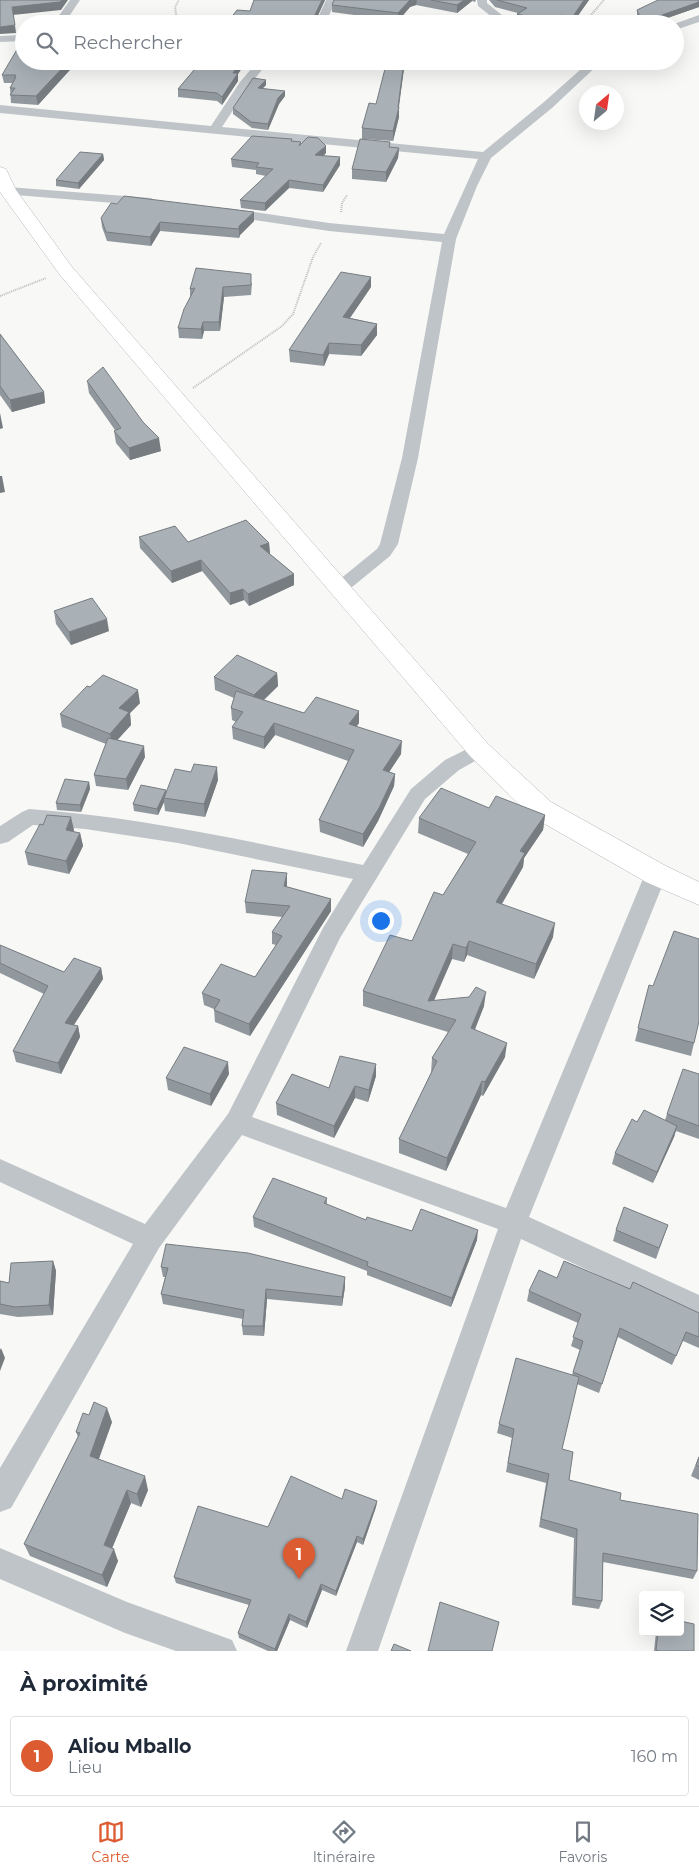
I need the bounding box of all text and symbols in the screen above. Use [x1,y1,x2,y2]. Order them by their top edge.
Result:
search box [15,15,684,70]
icon: search [33,29,61,57]
text: Rechercher [73,31,183,54]
north arrow [579,85,624,130]
your location [368,908,394,934]
pin: 1 [283,1538,315,1579]
map controls [639,1591,684,1636]
button: layers [639,1591,684,1636]
text: À proximité [20,1671,148,1696]
text: Aliou Mballo [68,1735,192,1758]
text: 1 [34,1747,40,1766]
text: 160 m [631,1747,678,1766]
text: Lieu [68,1758,102,1777]
tab: Carte [92,1818,129,1866]
tab: Itinéraire [313,1818,375,1866]
tab: Favoris [558,1818,607,1866]

